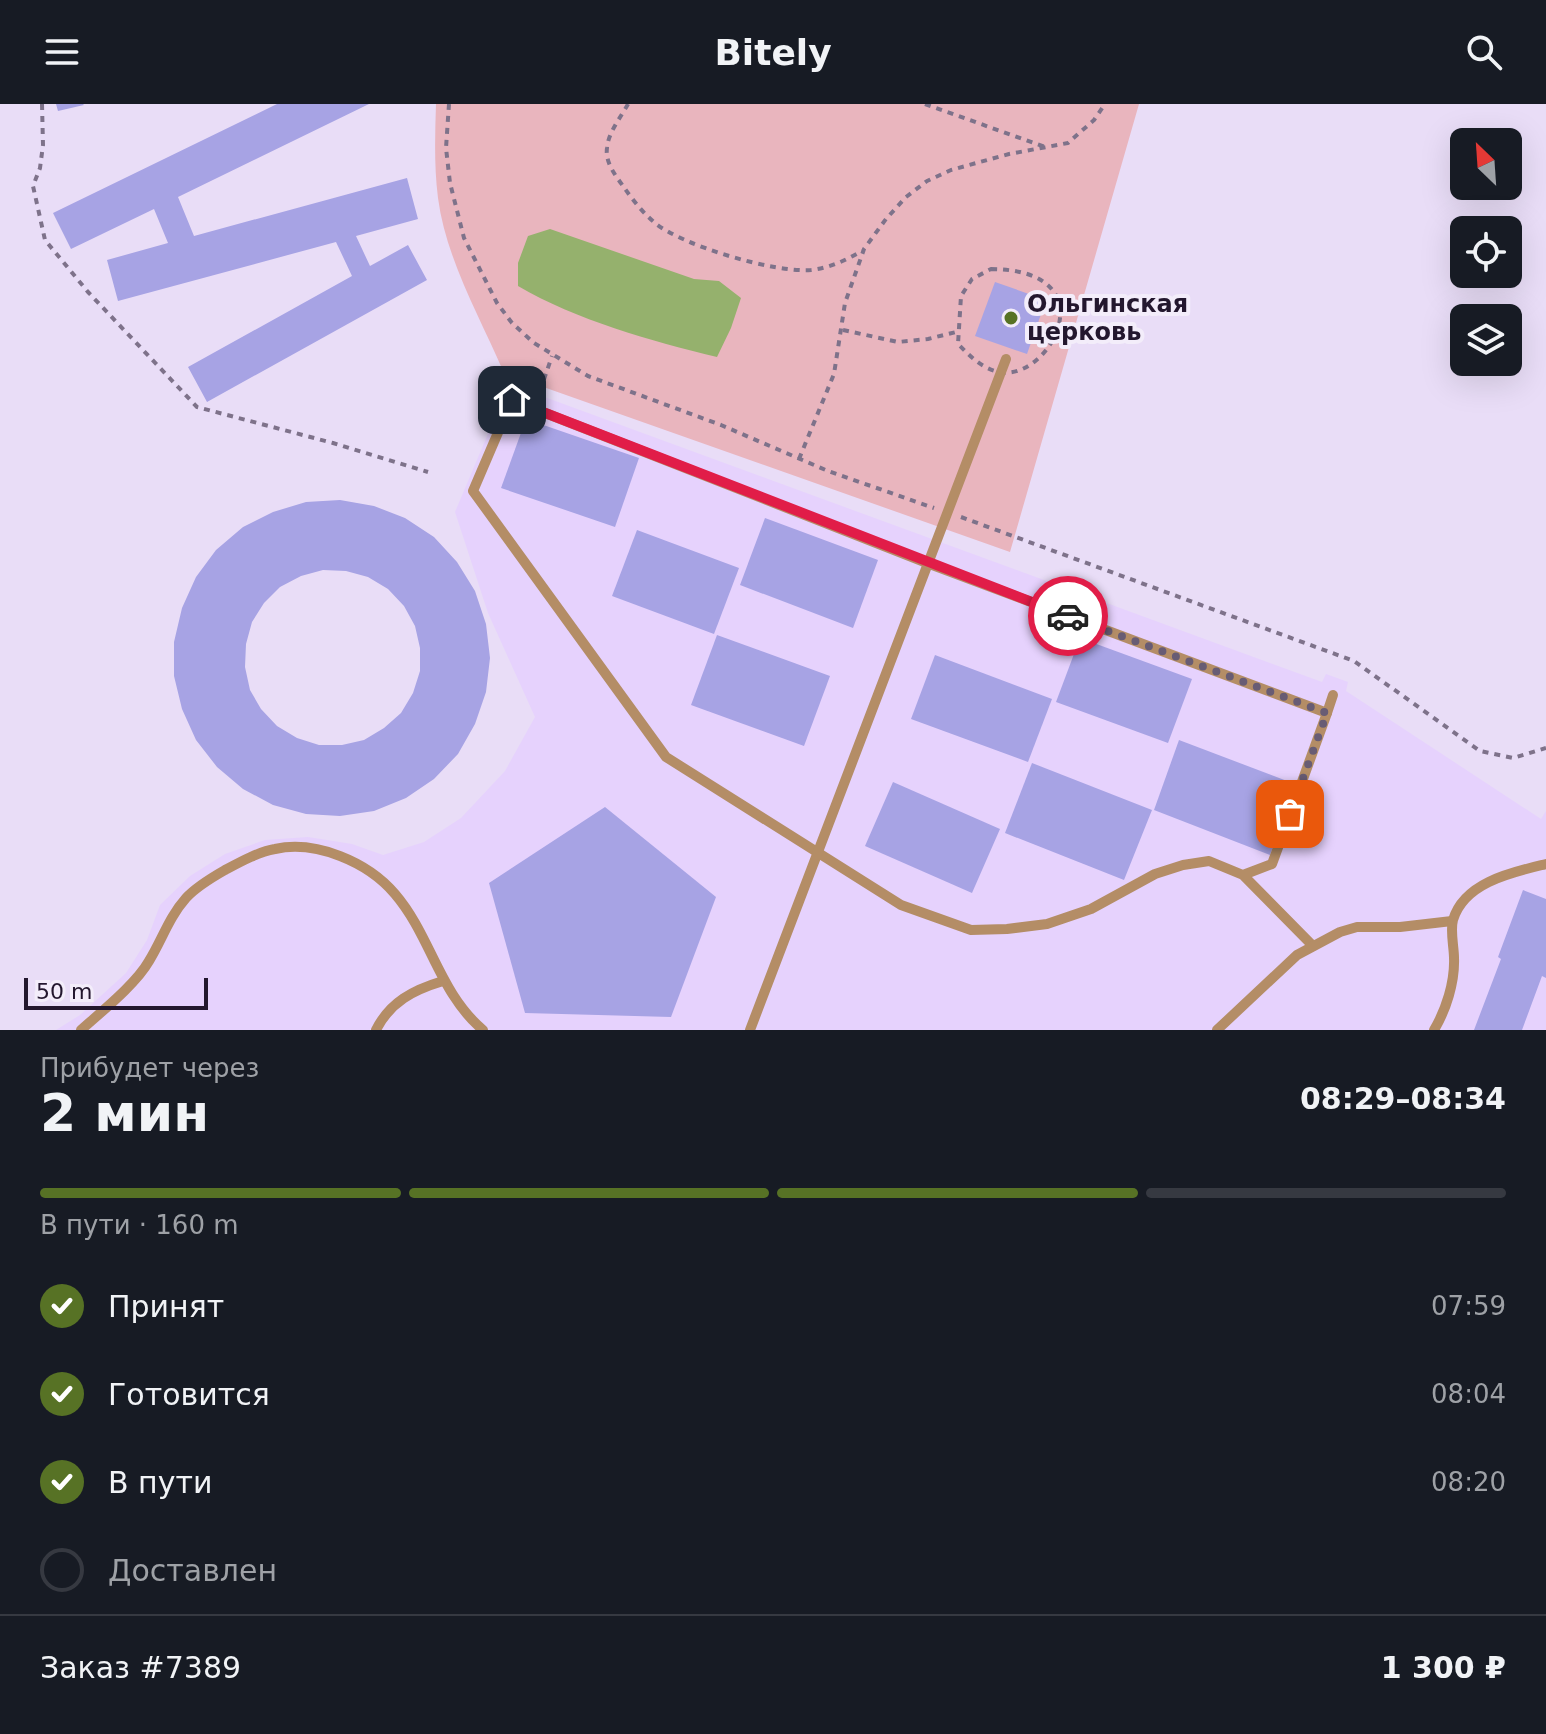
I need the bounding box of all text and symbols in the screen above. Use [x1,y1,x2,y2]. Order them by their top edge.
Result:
icon: menu [40,30,84,74]
icon: search [1462,30,1506,74]
text: Bitely [714,32,832,73]
north arrow [1450,128,1522,200]
map controls [1450,128,1522,376]
button: locate [1450,216,1522,288]
place label: Ольгинская церковь [1027,290,1188,346]
button: layers [1450,304,1522,376]
marker: Ольгинская церковь [1002,309,1020,327]
pin [478,366,546,434]
icon: home [490,378,534,422]
courier [1028,576,1108,656]
icon: car [1046,594,1090,638]
pin [1256,780,1324,848]
icon: bag [1268,792,1312,836]
scale bar [24,974,208,1010]
text: 50 m [36,979,92,1004]
text: Прибудет через [40,1053,259,1083]
text: 08:29–08:34 [1300,1081,1506,1116]
text: 2 мин [40,1083,209,1143]
text: В пути · 160 m [40,1210,239,1240]
icon: check [40,1284,84,1328]
text: Принят [108,1289,224,1324]
text: 07:59 [1431,1291,1506,1321]
icon: check [40,1372,84,1416]
text: Готовится [108,1377,270,1412]
text: 08:04 [1431,1379,1506,1409]
icon: check [40,1460,84,1504]
text: В пути [108,1465,212,1500]
text: 08:20 [1431,1467,1506,1497]
text: Доставлен [108,1553,277,1588]
text: Заказ #7389 [40,1650,241,1685]
text: 1 300 ₽ [1381,1650,1506,1685]

